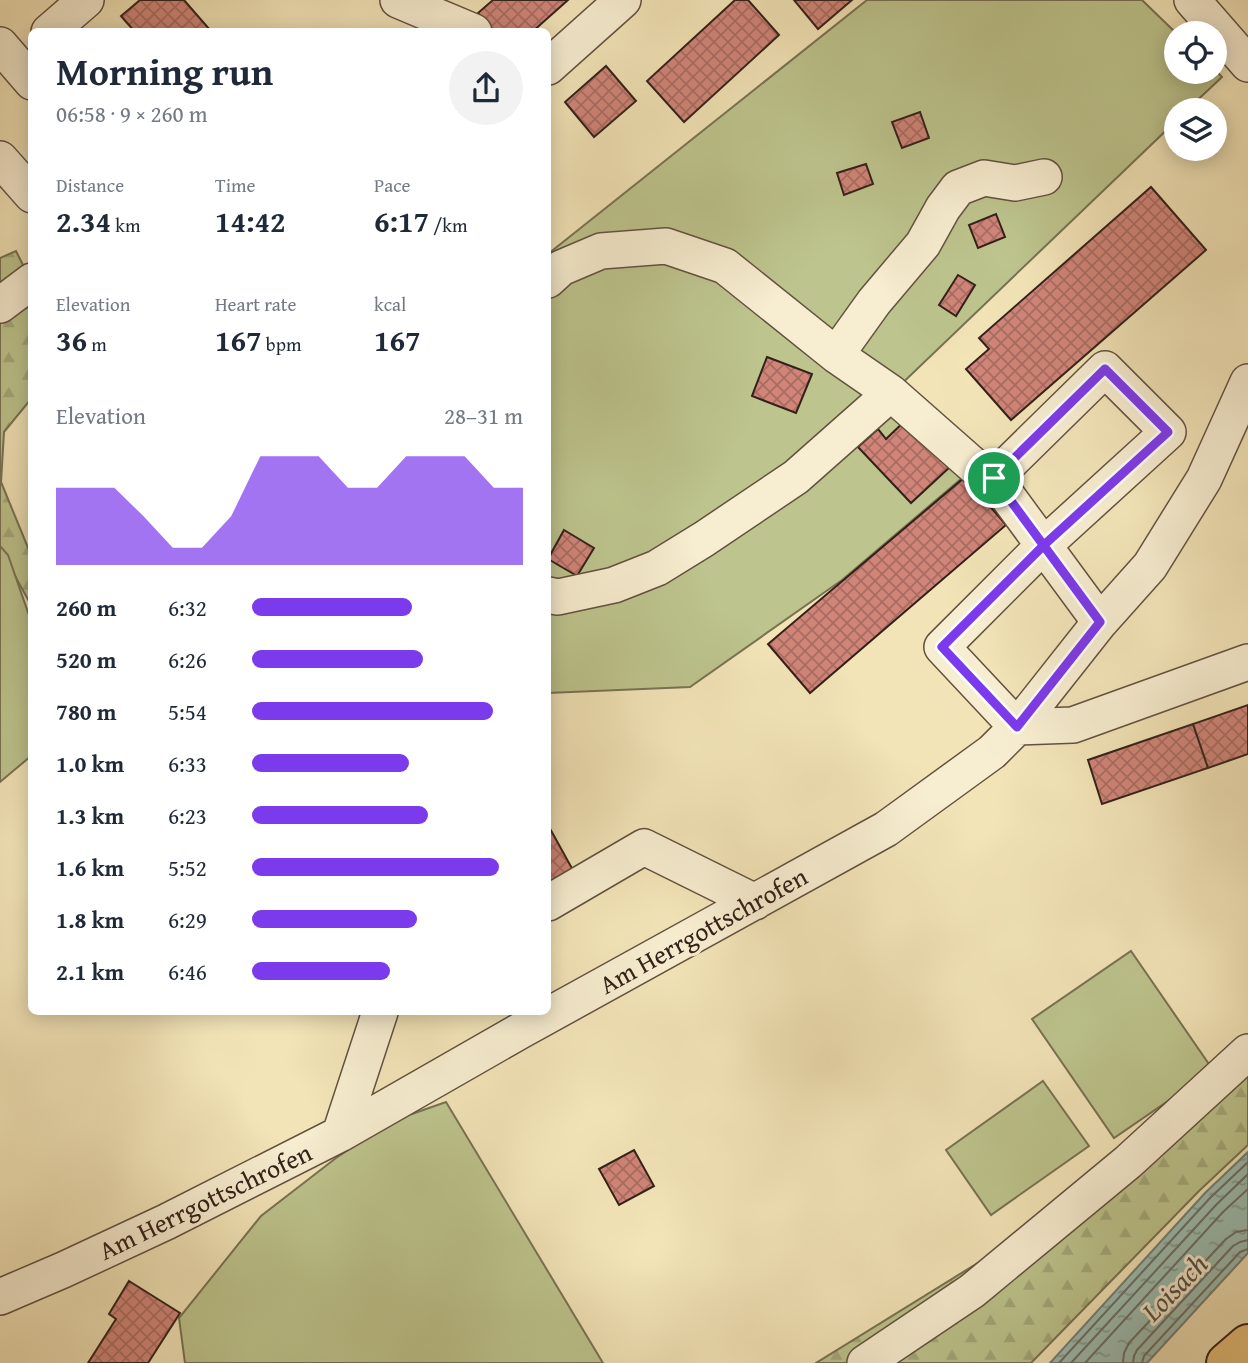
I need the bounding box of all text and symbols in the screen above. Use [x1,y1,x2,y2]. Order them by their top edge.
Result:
map controls [1164,21,1227,161]
button: locate [1164,21,1227,84]
text: Morning run [56,43,273,99]
button: share [449,51,523,125]
text: 06:58 · 9 × 260 m [56,97,208,130]
button: layers [1164,98,1227,161]
text: Distance [56,171,124,199]
text: Time [215,171,255,199]
text: Pace [374,171,411,199]
text: 2.34 [56,199,111,243]
text: 14:42 [215,199,286,243]
text: 6:17 [374,199,429,243]
text: km [111,211,140,239]
text: /km [429,211,467,239]
text: Elevation [56,290,130,318]
text: Heart rate [215,290,296,318]
text: kcal [374,290,406,318]
text: 36 [56,318,87,362]
text: 167 [215,318,262,362]
text: 167 [374,318,421,362]
text: m [87,330,107,358]
text: bpm [262,330,301,358]
text: Elevation [56,399,146,432]
text: 28–31 m [444,399,523,432]
pin [964,448,1024,508]
icon: arrive [975,459,1013,497]
text: 260 m [56,591,117,624]
text: 6:32 [168,591,207,624]
text: 520 m [56,643,117,676]
text: 6:26 [168,643,207,676]
text: 780 m [56,695,117,728]
text: 5:54 [168,695,207,728]
text: 1.0 km [56,747,124,780]
text: 6:33 [168,747,207,780]
text: 1.3 km [56,799,124,832]
text: 6:23 [168,799,207,832]
text: 1.6 km [56,851,124,884]
text: 5:52 [168,851,207,884]
street label: Am Herrgottschrofen [592,856,815,1004]
text: 1.8 km [56,903,124,936]
text: 6:29 [168,903,207,936]
text: 2.1 km [56,955,124,988]
text: 6:46 [168,955,207,988]
street label: Am Herrgottschrofen [92,1132,319,1270]
water label: Loisach [1131,1244,1217,1331]

